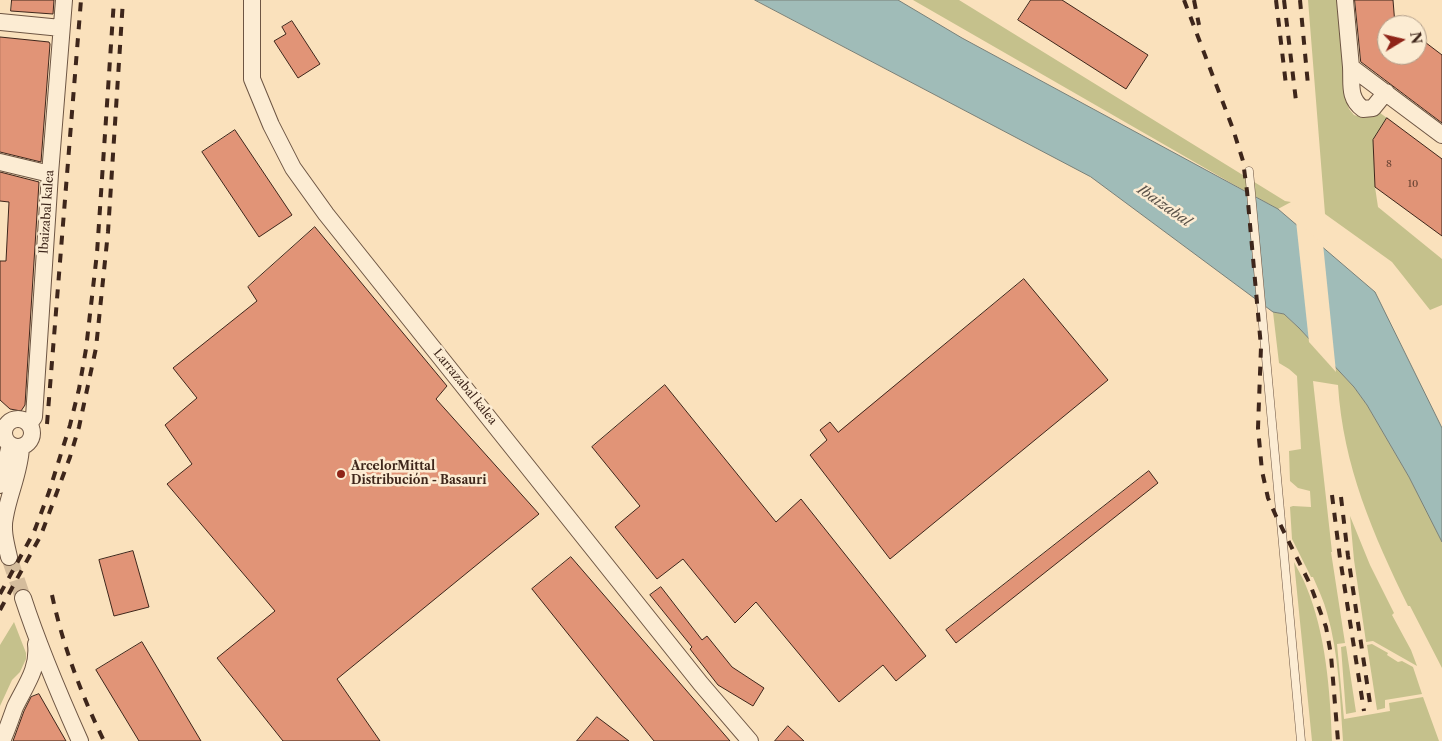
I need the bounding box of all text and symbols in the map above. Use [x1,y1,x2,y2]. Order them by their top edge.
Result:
north arrow [1377,15,1427,65]
text: N [1406,30,1426,45]
house number: 8 [1386,158,1392,170]
street label: Ibaizabal kalea [37,169,57,255]
house number: 10 [1408,178,1418,190]
water label: Ibaizabal [1134,181,1194,231]
street label: Larrazabal kalea [430,346,500,428]
place label: ArcelorMittal Distribución - Basauri [351,460,486,488]
marker: ArcelorMittal Distribución - Basauri [335,468,347,480]

